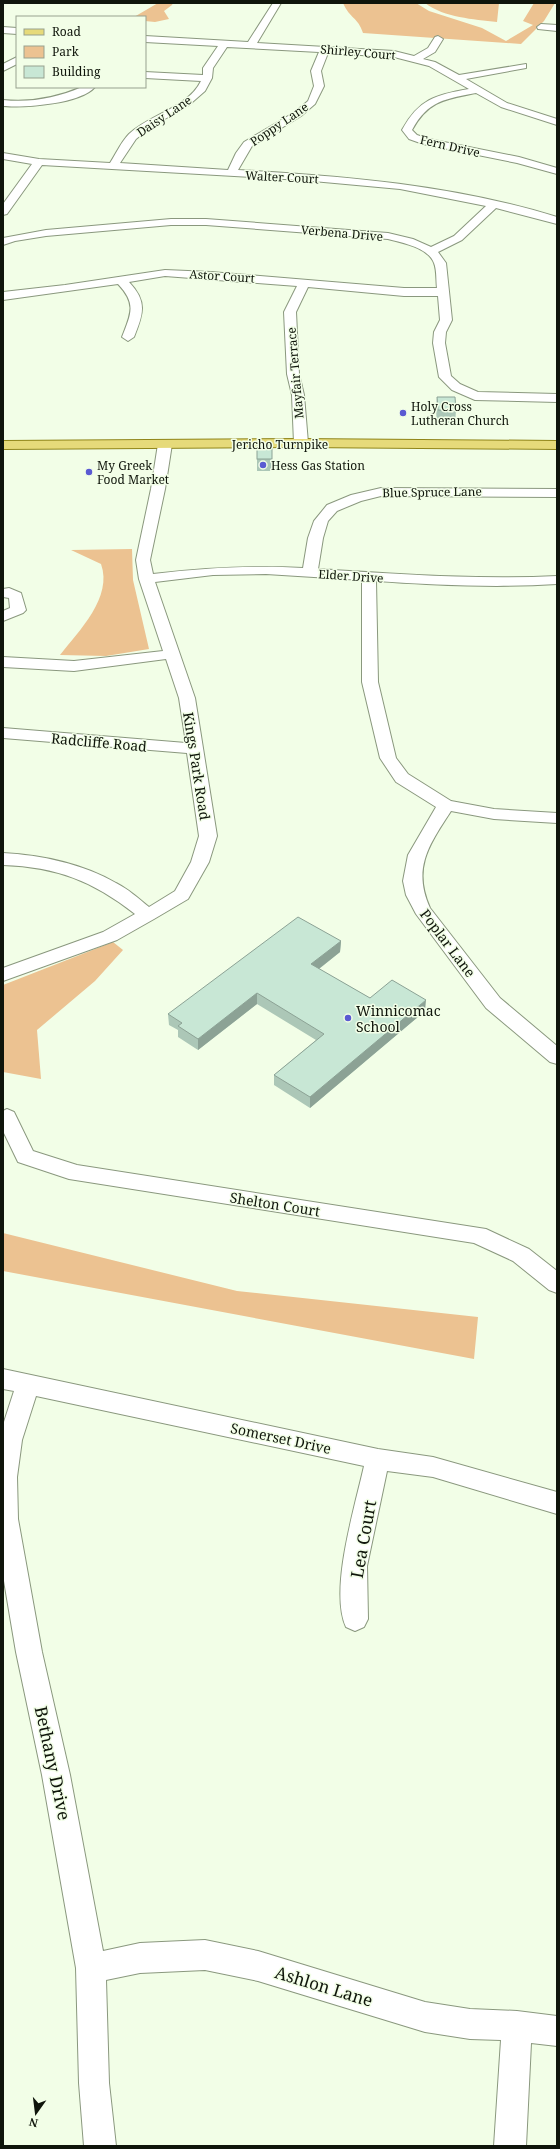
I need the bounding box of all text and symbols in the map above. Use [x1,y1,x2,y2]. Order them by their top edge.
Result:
legend [16,16,146,88]
text: Road [52,23,82,40]
street label: Shirley Court [320,40,396,64]
text: Park [52,43,80,60]
text: Building [52,63,101,80]
street label: Daisy Lane [133,91,195,141]
street label: Poppy Lane [246,98,312,150]
street label: Fern Drive [418,131,482,161]
street label: Walter Court [245,167,319,187]
street label: Verbena Drive [300,221,384,245]
street label: Astor Court [189,265,255,287]
street label: Mayfair Terrace [283,327,307,419]
place label: Holy Cross Lutheran Church [411,398,510,429]
marker: Holy Cross Lutheran Church [398,408,408,418]
street label: Jericho Turnpike [231,436,328,453]
place label: My Greek Food Market [97,457,169,488]
place label: Hess Gas Station [271,457,365,474]
marker: Hess Gas Station [258,460,268,470]
marker: My Greek Food Market [84,467,94,477]
street label: Blue Spruce Lane [382,483,482,501]
street label: Elder Drive [318,565,384,587]
street label: Kings Park Road [179,711,215,822]
street label: Radcliffe Road [50,728,148,756]
street label: Poplar Lane [416,905,480,981]
place label: Winnicomac School [356,1001,441,1036]
marker: Winnicomac School [343,1013,353,1023]
street label: Shelton Court [229,1187,322,1221]
street label: Somerset Drive [229,1418,333,1458]
street label: Lea Court [345,1498,381,1580]
street label: Bethany Drive [30,1704,76,1822]
street label: Ashlon Lane [272,1960,376,2012]
north arrow [16,2093,56,2133]
text: N [27,2115,39,2132]

